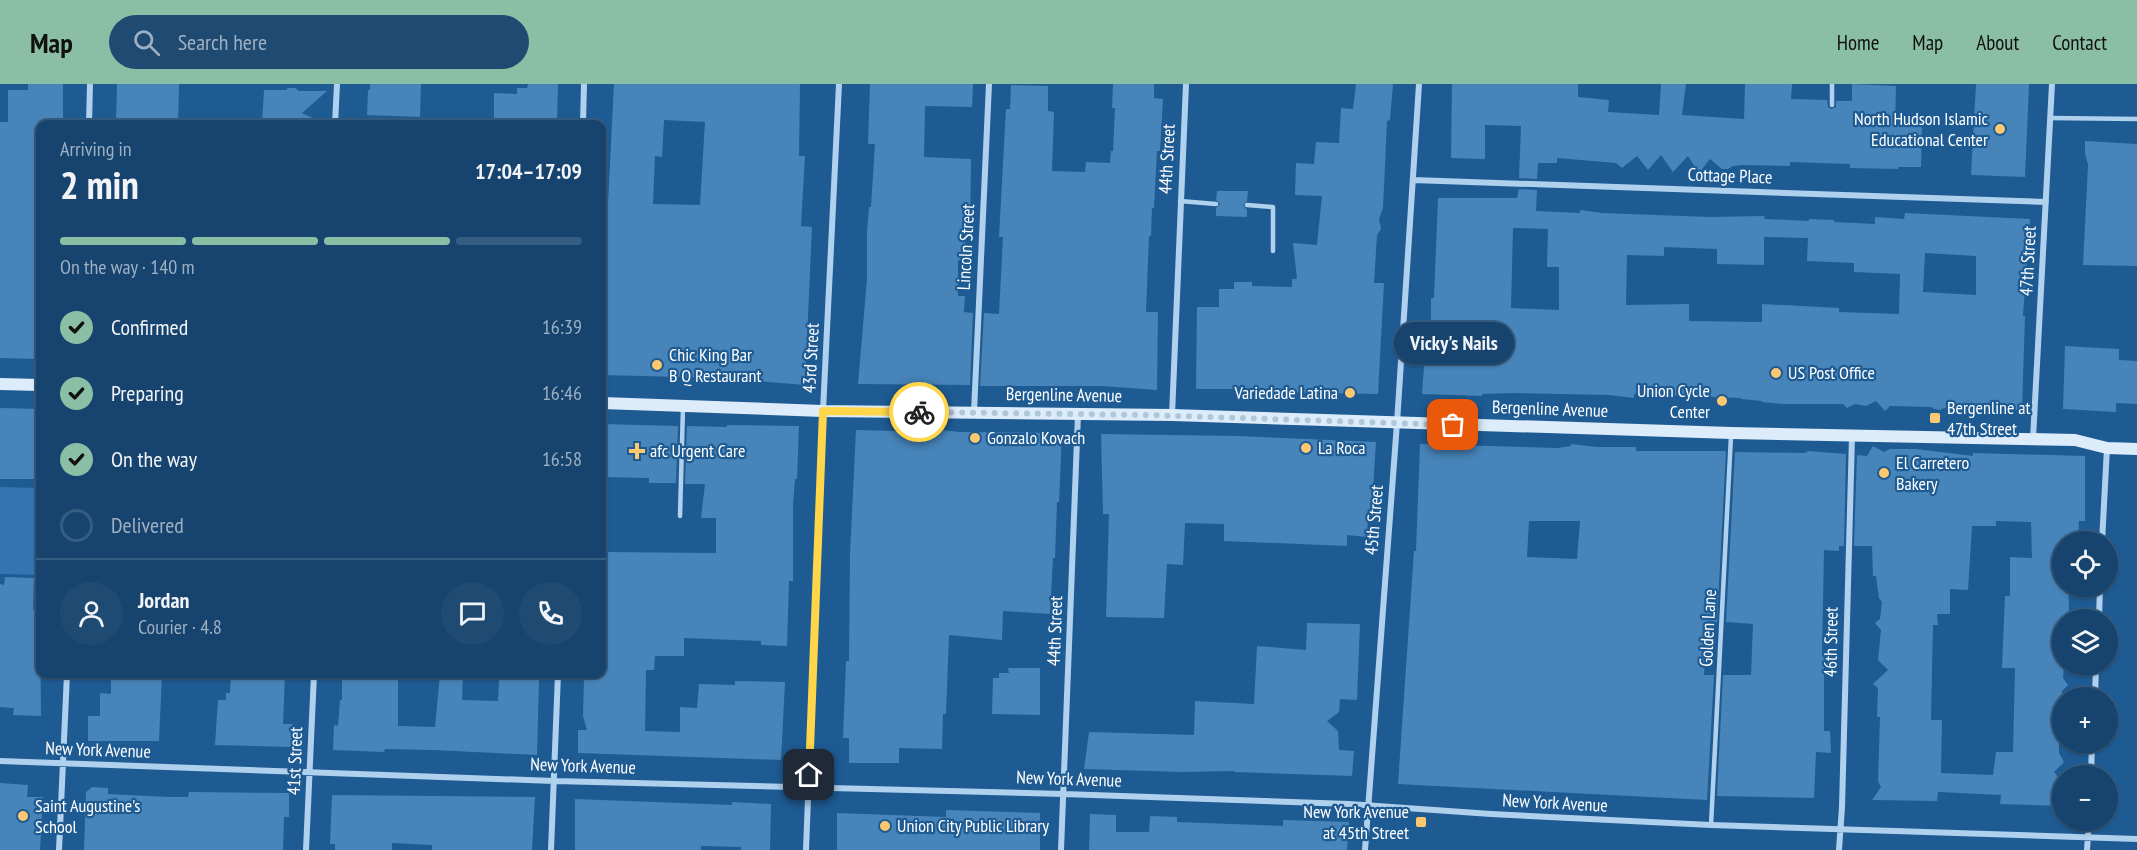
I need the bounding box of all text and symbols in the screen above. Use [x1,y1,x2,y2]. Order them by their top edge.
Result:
search box [109,15,529,69]
text: Map [30,24,73,61]
icon: search [130,26,163,59]
text: Search here [178,28,267,56]
text: Home [1837,29,1879,56]
text: Map [1912,29,1943,56]
text: About [1976,29,2019,56]
text: Contact [2052,29,2107,56]
place label: North Hudson Islamic Educational Center [1854,107,1989,151]
marker: North Hudson Islamic Educational Center [1993,122,2007,136]
street label: 44th Street [1153,123,1180,195]
text: Arriving in [60,136,132,162]
text: 17:04–17:09 [475,157,582,185]
text: 2 min [60,159,139,210]
street label: Cottage Place [1687,163,1773,188]
street label: Lincoln Street [952,203,979,291]
street label: 47th Street [2014,225,2041,297]
text: On the way · 140 m [60,254,195,280]
icon: check [60,311,93,344]
text: Confirmed [111,313,188,341]
text: 16:39 [542,314,582,340]
street label: 43rd Street [797,322,824,394]
callout: Vicky's Nails [1393,323,1513,365]
text: Vicky's Nails [1410,330,1498,356]
place label: Chic King Bar B Q Restaurant [669,343,761,387]
marker: Chic King Bar B Q Restaurant [650,358,664,372]
place label: US Post Office [1788,361,1875,384]
marker: US Post Office [1769,366,1783,380]
icon: check [60,377,93,410]
text: Preparing [111,379,184,407]
place label: Union Cycle Center [1637,379,1710,423]
text: 16:46 [542,380,582,406]
place label: Variedade Latina [1234,381,1338,404]
courier [889,382,949,442]
street label: Bergenline Avenue [1006,382,1122,407]
marker: Variedade Latina [1343,386,1357,400]
marker: Union Cycle Center [1715,394,1729,408]
street label: Bergenline Avenue [1492,395,1609,422]
icon: bike [903,396,936,429]
place label: Bergenline at 47th Street [1947,396,2030,440]
pin [1427,399,1478,450]
icon: bag [1436,408,1469,441]
marker: Bergenline at 47th Street [1928,411,1942,425]
place label: Gonzalo Kovach [987,426,1085,449]
marker: Gonzalo Kovach [968,431,982,445]
place label: La Roca [1318,436,1366,459]
place label: afc Urgent Care [650,439,745,462]
marker: La Roca [1299,441,1313,455]
marker: afc Urgent Care [628,442,646,460]
icon: check [60,443,93,476]
text: On the way [111,445,197,473]
text: 16:58 [542,446,582,472]
place label: El Carretero Bakery [1896,451,1969,495]
marker: El Carretero Bakery [1877,466,1891,480]
street label: 45th Street [1359,484,1388,556]
text: Delivered [111,511,184,539]
map controls [2052,531,2118,831]
button: locate [2052,531,2118,597]
button: person [60,582,123,645]
button: chat [441,582,504,645]
button: phone [519,582,582,645]
text: Jordan [138,586,189,614]
street label: Golden Lane [1694,589,1721,667]
street label: 44th Street [1042,595,1067,666]
street label: 46th Street [1818,607,1843,677]
button: layers [2052,609,2118,675]
text: Courier · 4.8 [138,614,222,640]
button: + [2052,687,2118,753]
street label: 41st Street [282,726,307,796]
street label: New York Avenue [45,736,151,763]
pin [783,749,834,800]
street label: New York Avenue [530,752,636,779]
icon: home [792,758,825,791]
street label: New York Avenue [1016,765,1122,792]
button: − [2052,765,2118,831]
street label: New York Avenue [1502,788,1608,817]
place label: Saint Augustine's School [35,794,140,838]
place label: New York Avenue at 45th Street [1303,800,1409,844]
marker: Saint Augustine's School [16,809,30,823]
place label: Union City Public Library [897,814,1049,837]
marker: New York Avenue at 45th Street [1414,815,1428,829]
marker: Union City Public Library [878,819,892,833]

